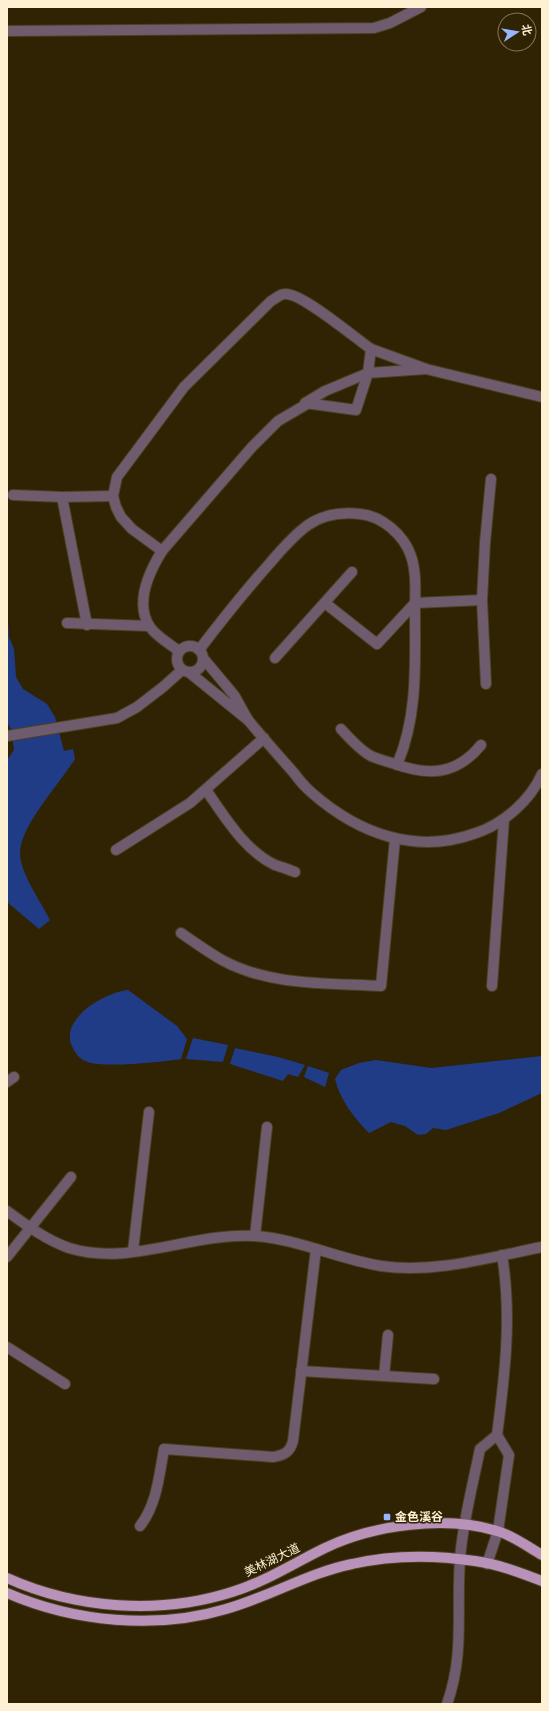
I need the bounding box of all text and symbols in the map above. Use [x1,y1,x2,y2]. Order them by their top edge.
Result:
north arrow [497,12,537,52]
text: 北 [519,23,537,37]
place label: 金色溪谷 [395,1507,443,1525]
marker: 金色溪谷 [382,1512,392,1522]
street label: 美林湖大道 [241,1538,302,1580]

